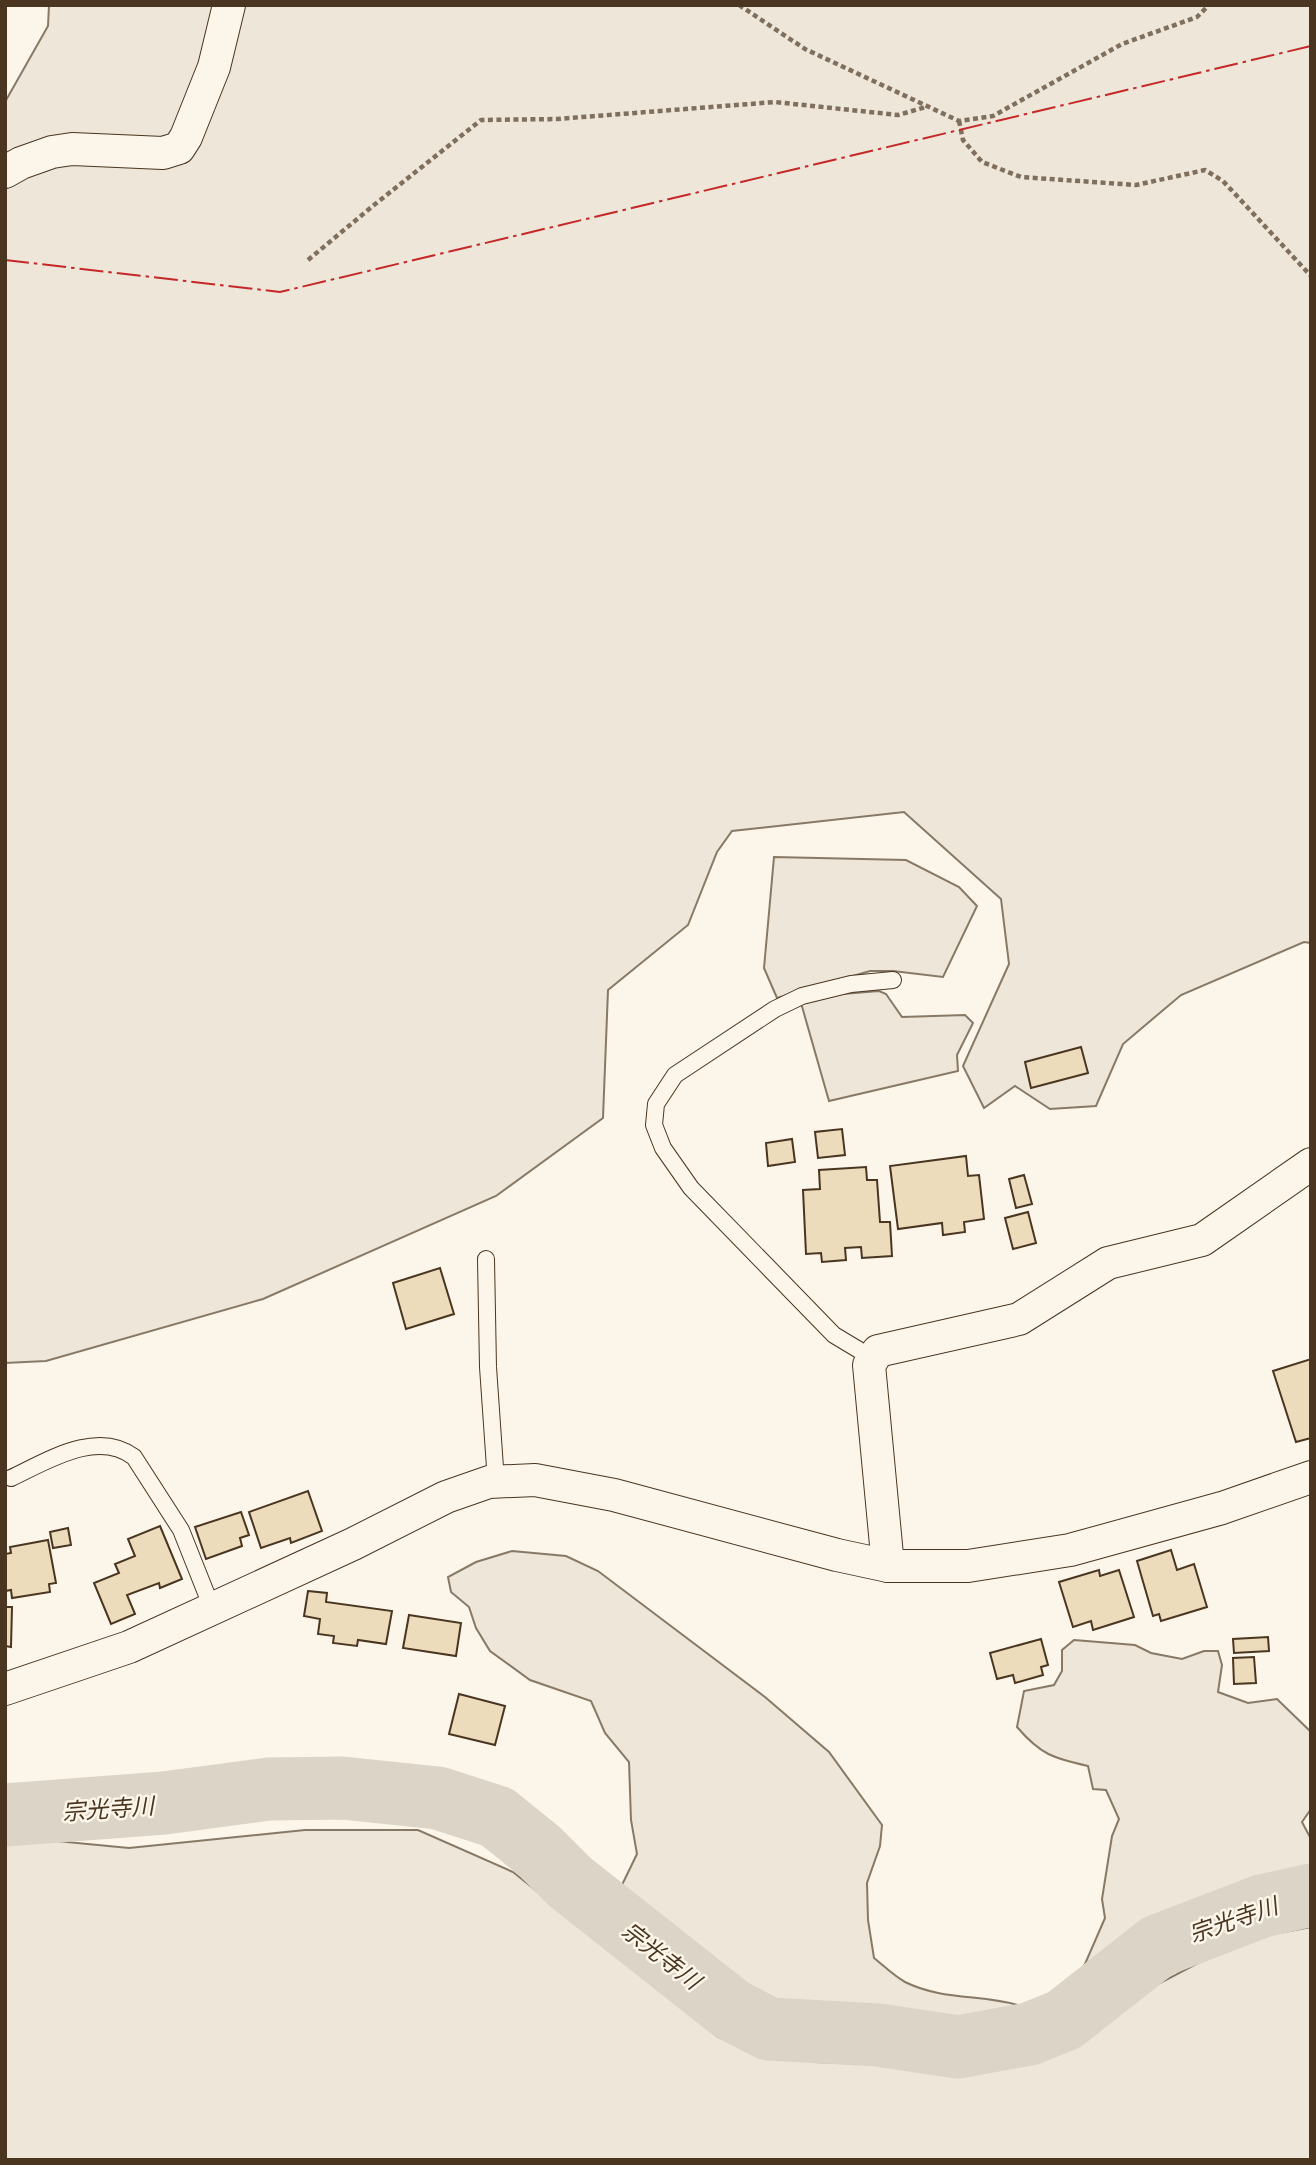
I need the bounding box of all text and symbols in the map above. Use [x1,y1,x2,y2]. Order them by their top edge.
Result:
water label: 宗光寺川 [61,1789,158,1827]
water label: 宗光寺川 [1184,1888,1285,1949]
water label: 宗光寺川 [616,1914,710,1998]

